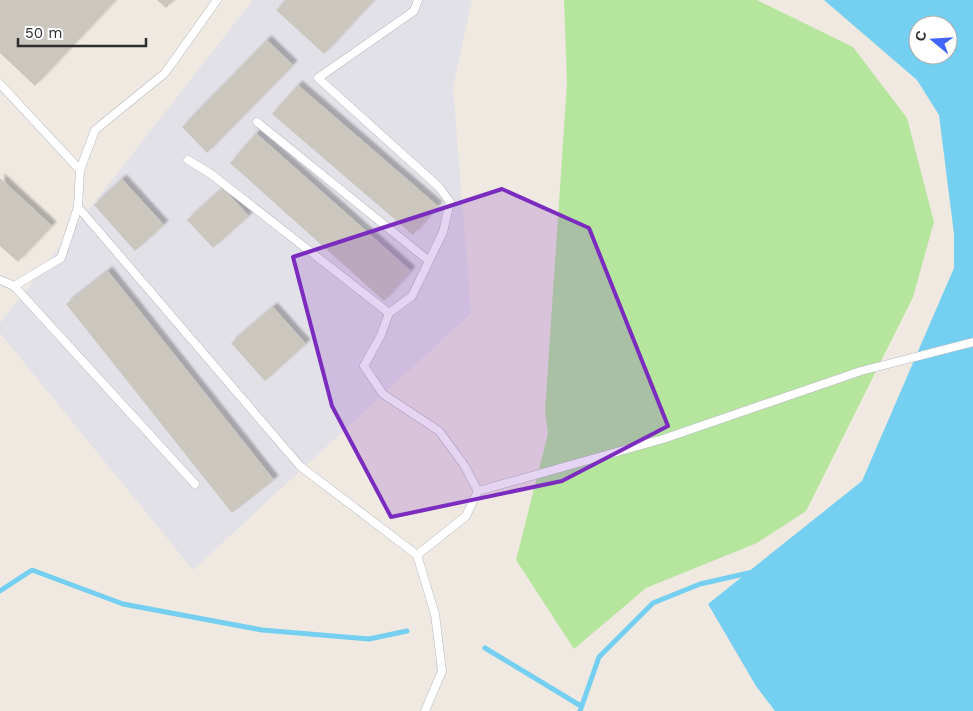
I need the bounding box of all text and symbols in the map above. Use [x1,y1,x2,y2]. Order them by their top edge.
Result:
scale bar [18,15,145,47]
north arrow [908,15,958,65]
text: 50 m [25,24,62,42]
text: С [911,29,930,43]

